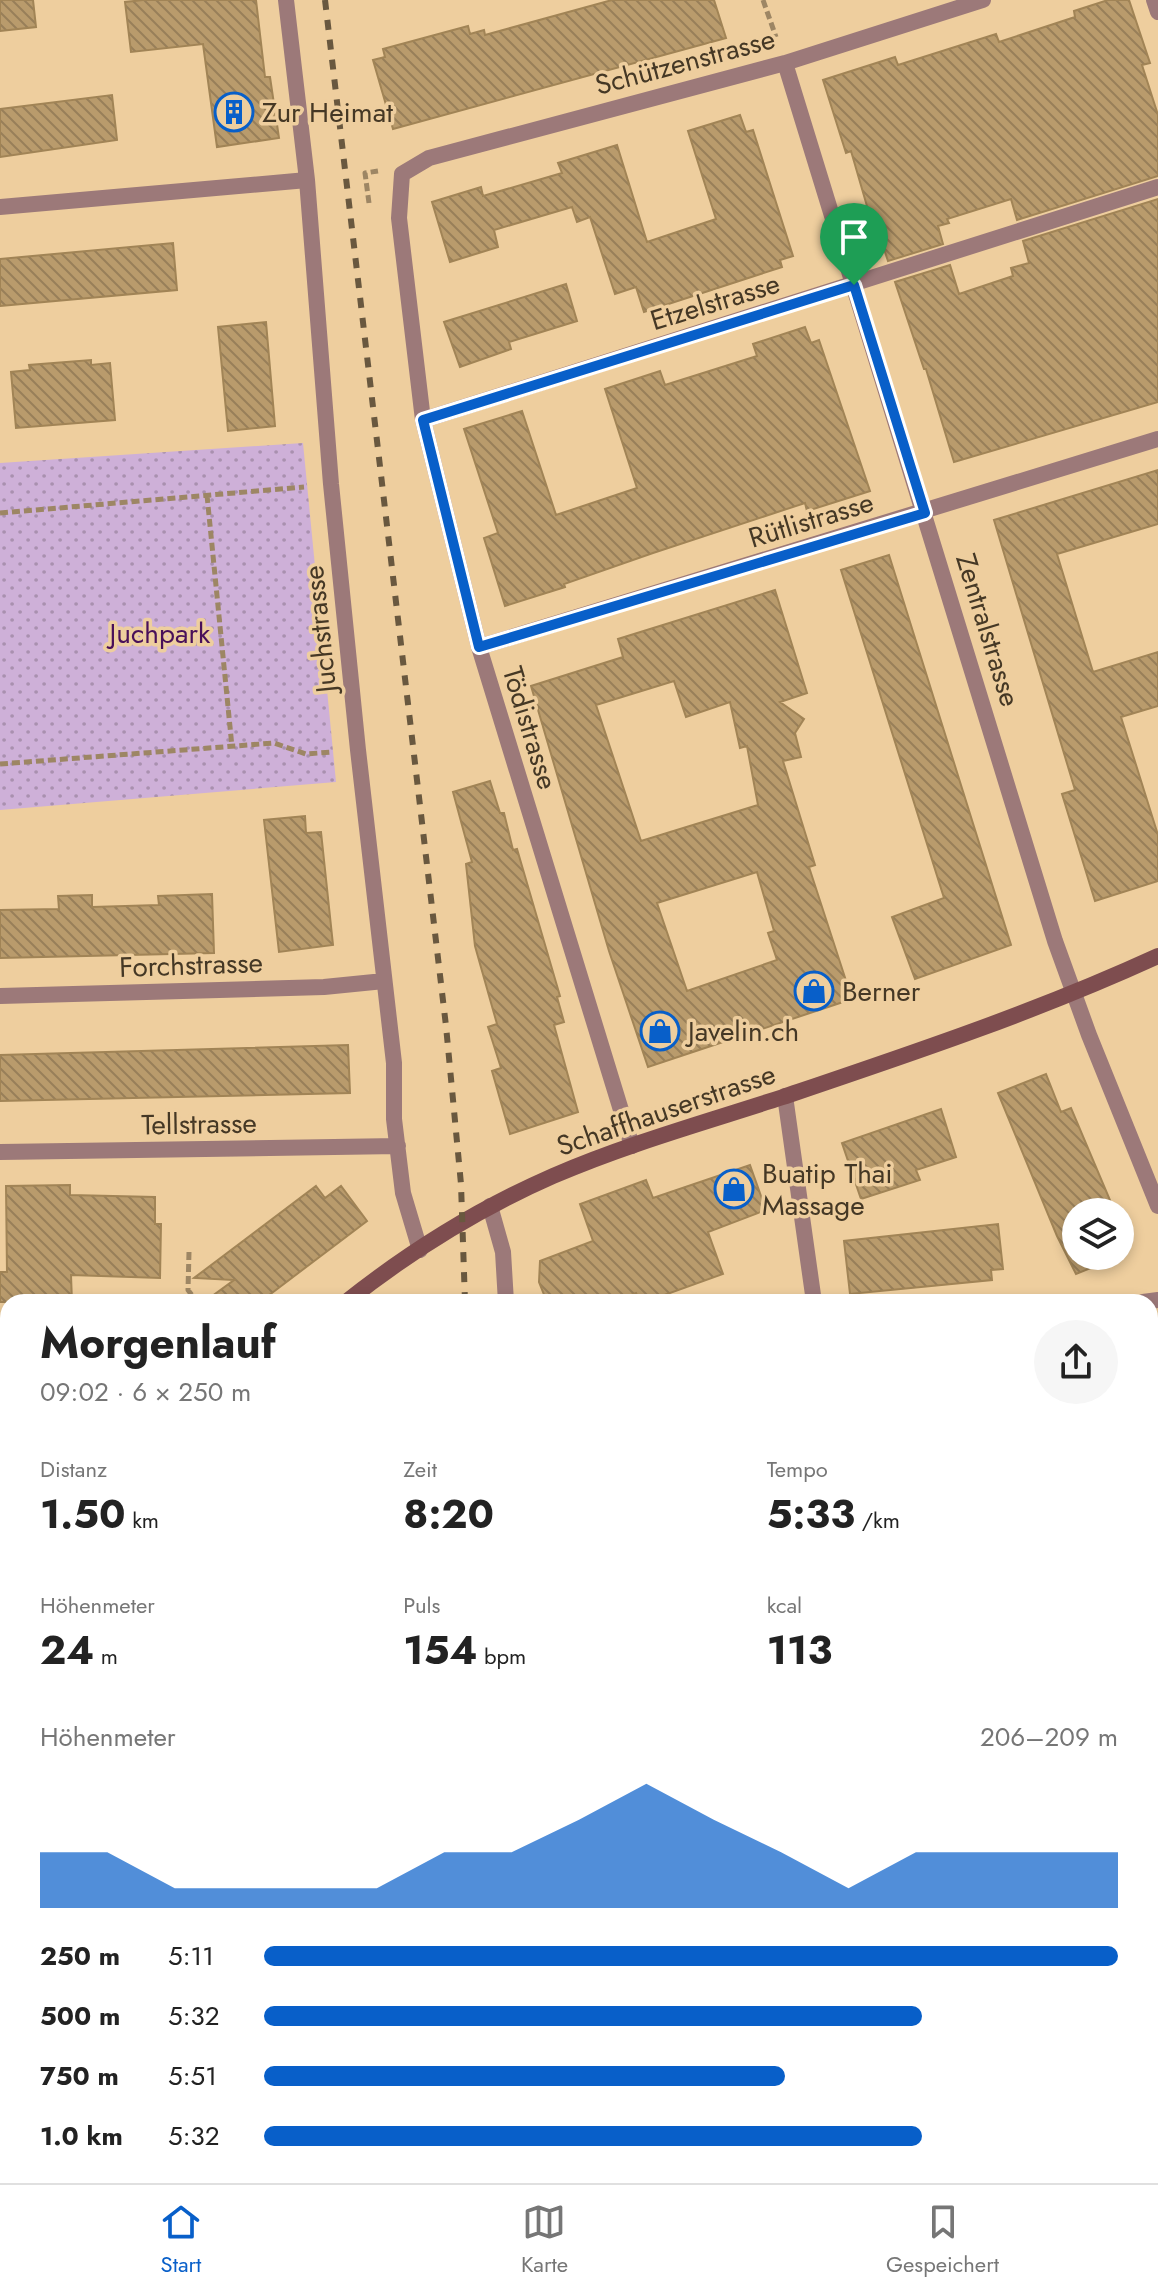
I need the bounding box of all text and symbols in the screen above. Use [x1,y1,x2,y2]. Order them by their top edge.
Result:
street label: Schützenstrasse [591,18,779,106]
building icon: Zur Heimat [213,91,255,133]
place label: Zur Heimat [262,92,393,133]
pin [820,203,888,285]
icon: arrive [832,215,876,259]
street label: Etzelstrasse [645,263,785,341]
street label: Rütlistrasse [743,482,879,558]
street label: Zentralstrasse [945,549,1031,711]
street label: Juchstrasse [293,563,347,699]
park label: Juchpark [106,613,211,654]
street label: Tödistrasse [492,661,568,795]
street label: Forchstrasse [118,942,264,988]
shop icon: Berner [793,970,835,1012]
place label: Berner [842,971,921,1012]
shop icon: Javelin.ch [639,1010,681,1052]
place label: Javelin.ch [684,1011,799,1052]
street label: Schaffhauserstrasse [551,1053,781,1167]
street label: Tellstrasse [141,1102,257,1146]
place label: Buatip Thai Massage [762,1153,893,1226]
shop icon: Buatip Thai Massage [713,1168,755,1210]
map controls [1062,1198,1134,1270]
button: layers [1062,1198,1134,1270]
text: Morgenlauf [40,1311,276,1375]
button: share [1034,1320,1118,1404]
text: 09:02 · 6 × 250 m [40,1373,251,1411]
text: Distanz [40,1453,107,1485]
text: Zeit [403,1453,437,1485]
text: Tempo [767,1453,828,1485]
text: 1.50 [40,1485,126,1543]
text: 8:20 [403,1485,494,1543]
text: 5:33 [767,1485,855,1543]
text: km [126,1504,159,1536]
text: /km [855,1504,900,1536]
text: Höhenmeter [40,1589,155,1621]
text: Puls [403,1589,440,1621]
text: kcal [767,1589,802,1621]
text: 24 [40,1621,94,1679]
text: 154 [403,1621,477,1679]
text: 113 [767,1621,832,1679]
text: m [94,1640,118,1672]
text: bpm [477,1640,526,1672]
text: Höhenmeter [40,1718,176,1756]
text: 206–209 m [980,1718,1118,1756]
text: 250 m [40,1937,120,1975]
text: 5:11 [168,1937,214,1975]
text: 500 m [40,1997,120,2035]
text: 5:32 [168,1997,219,2035]
text: 750 m [40,2057,119,2095]
text: 5:51 [168,2057,217,2095]
text: 1.0 km [40,2117,123,2155]
text: 5:32 [168,2117,219,2155]
tab: Start [159,2200,203,2280]
tab: Karte [521,2200,568,2280]
tab: Gespeichert [886,2200,999,2280]

